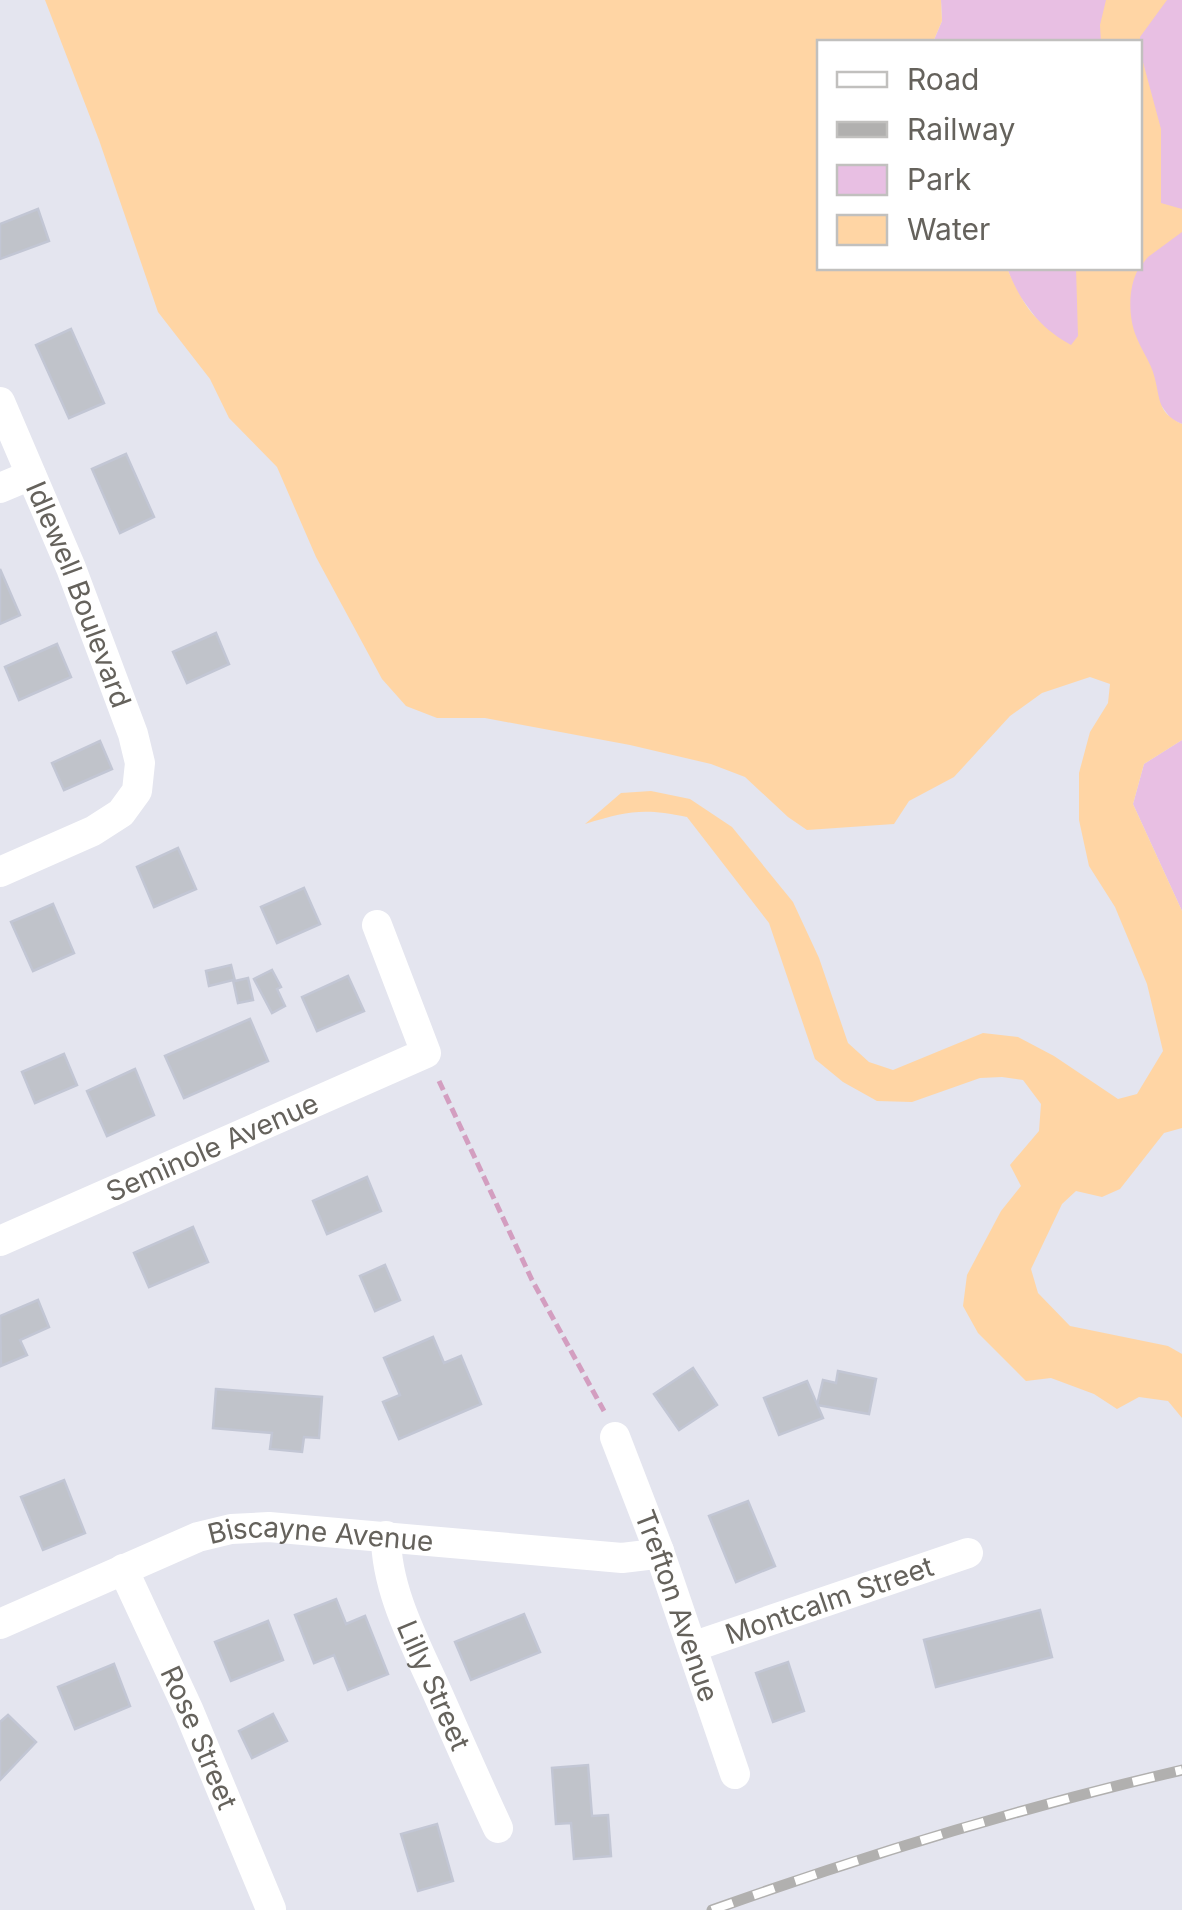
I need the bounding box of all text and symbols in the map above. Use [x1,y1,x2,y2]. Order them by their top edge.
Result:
legend [817,40,1142,270]
text: Road [907,61,979,97]
text: Railway [907,111,1015,147]
text: Park [907,161,972,197]
text: Water [907,211,990,247]
street label: Idlewell Boulevard [19,476,139,712]
street label: Seminole Avenue [101,1086,324,1209]
street label: Trefton Avenue [628,1505,726,1706]
street label: Biscayne Avenue [204,1510,435,1558]
street label: Montcalm Street [721,1549,938,1651]
street label: Lilly Street [390,1615,478,1756]
street label: Rose Street [153,1661,245,1814]

